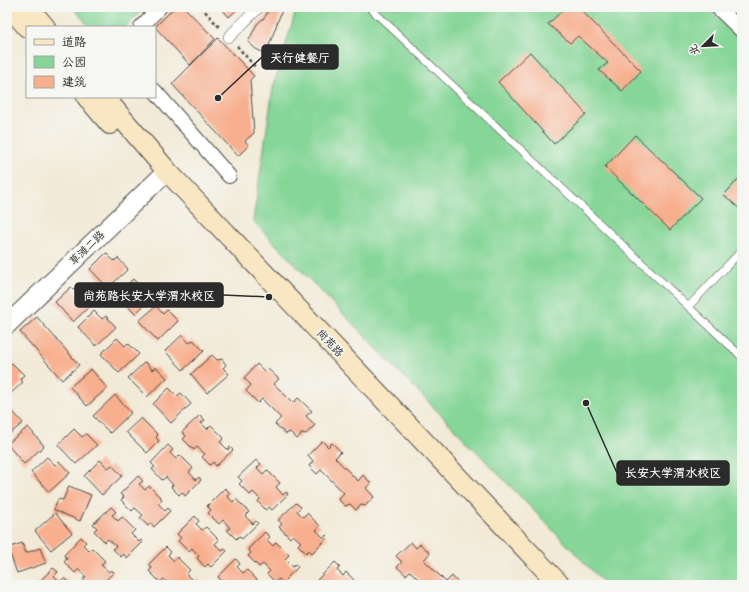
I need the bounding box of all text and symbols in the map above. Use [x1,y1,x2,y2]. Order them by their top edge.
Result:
legend [26,26,156,98]
north arrow [683,26,723,66]
text: 道路 [62,34,86,50]
text: 北 [685,42,703,58]
callout: 天行健餐厅 [262,45,338,69]
text: 天行健餐厅 [270,50,330,66]
text: 公园 [62,54,86,70]
text: 建筑 [62,74,86,90]
street label: 草滩二路 [66,227,108,269]
callout: 尚苑路长安大学渭水校区 [75,283,223,307]
text: 尚苑路长安大学渭水校区 [83,288,215,304]
street label: 尚苑路 [313,326,347,360]
callout: 长安大学渭水校区 [617,461,729,485]
text: 长安大学渭水校区 [625,465,721,481]

